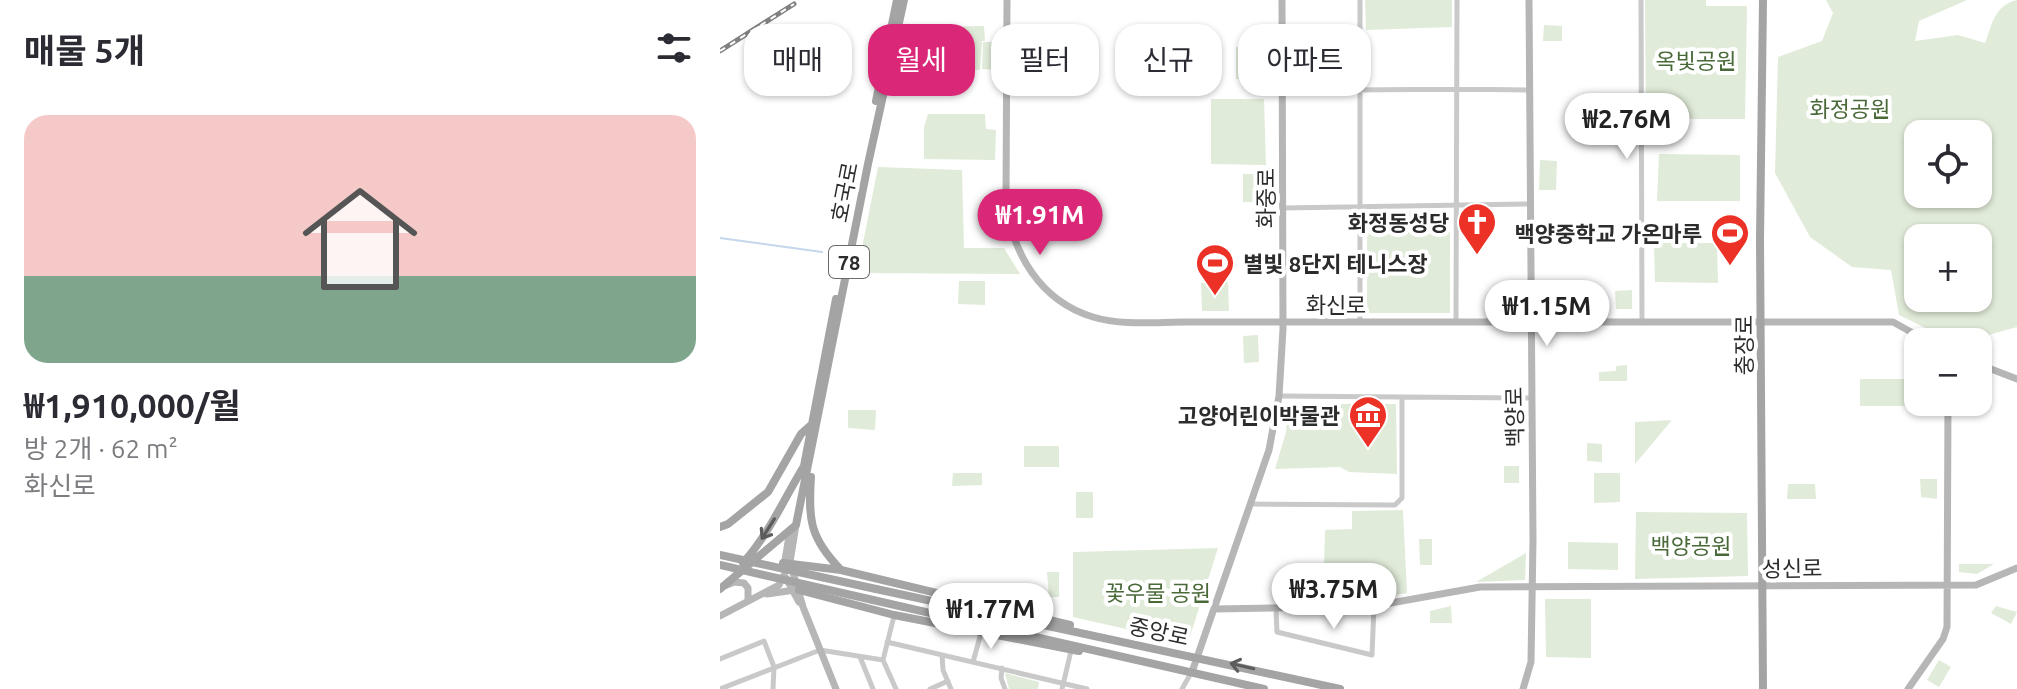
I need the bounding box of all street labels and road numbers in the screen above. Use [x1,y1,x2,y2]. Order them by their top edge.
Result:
street label: 호국로 [826,160,862,224]
street label: 화중로 [1253,168,1278,228]
road number: 78 [829,246,869,278]
street label: 화신로 [1306,292,1366,317]
street label: 충장로 [1731,315,1756,375]
street label: 백양로 [1501,386,1527,448]
street label: 성신로 [1761,555,1823,581]
street label: 중앙로 [1127,612,1191,650]

